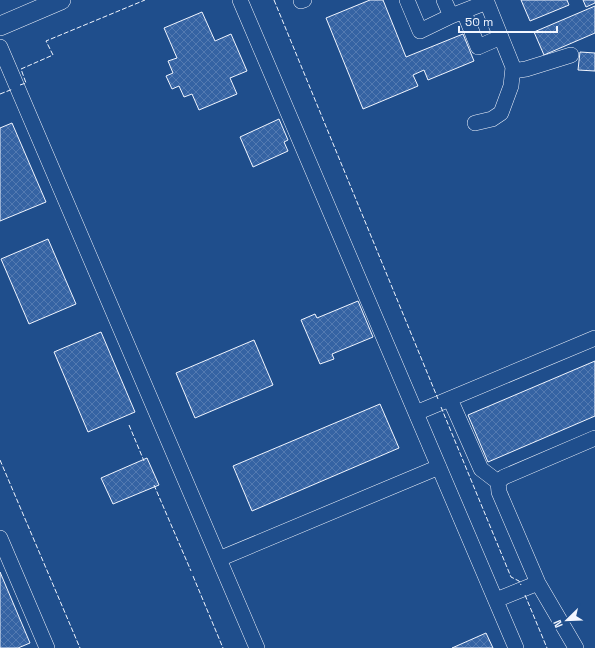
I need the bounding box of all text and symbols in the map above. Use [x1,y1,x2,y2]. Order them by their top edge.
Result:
scale bar [459,8,557,34]
text: 50 m [465,14,493,30]
north arrow [547,600,587,640]
text: N [550,618,566,630]

